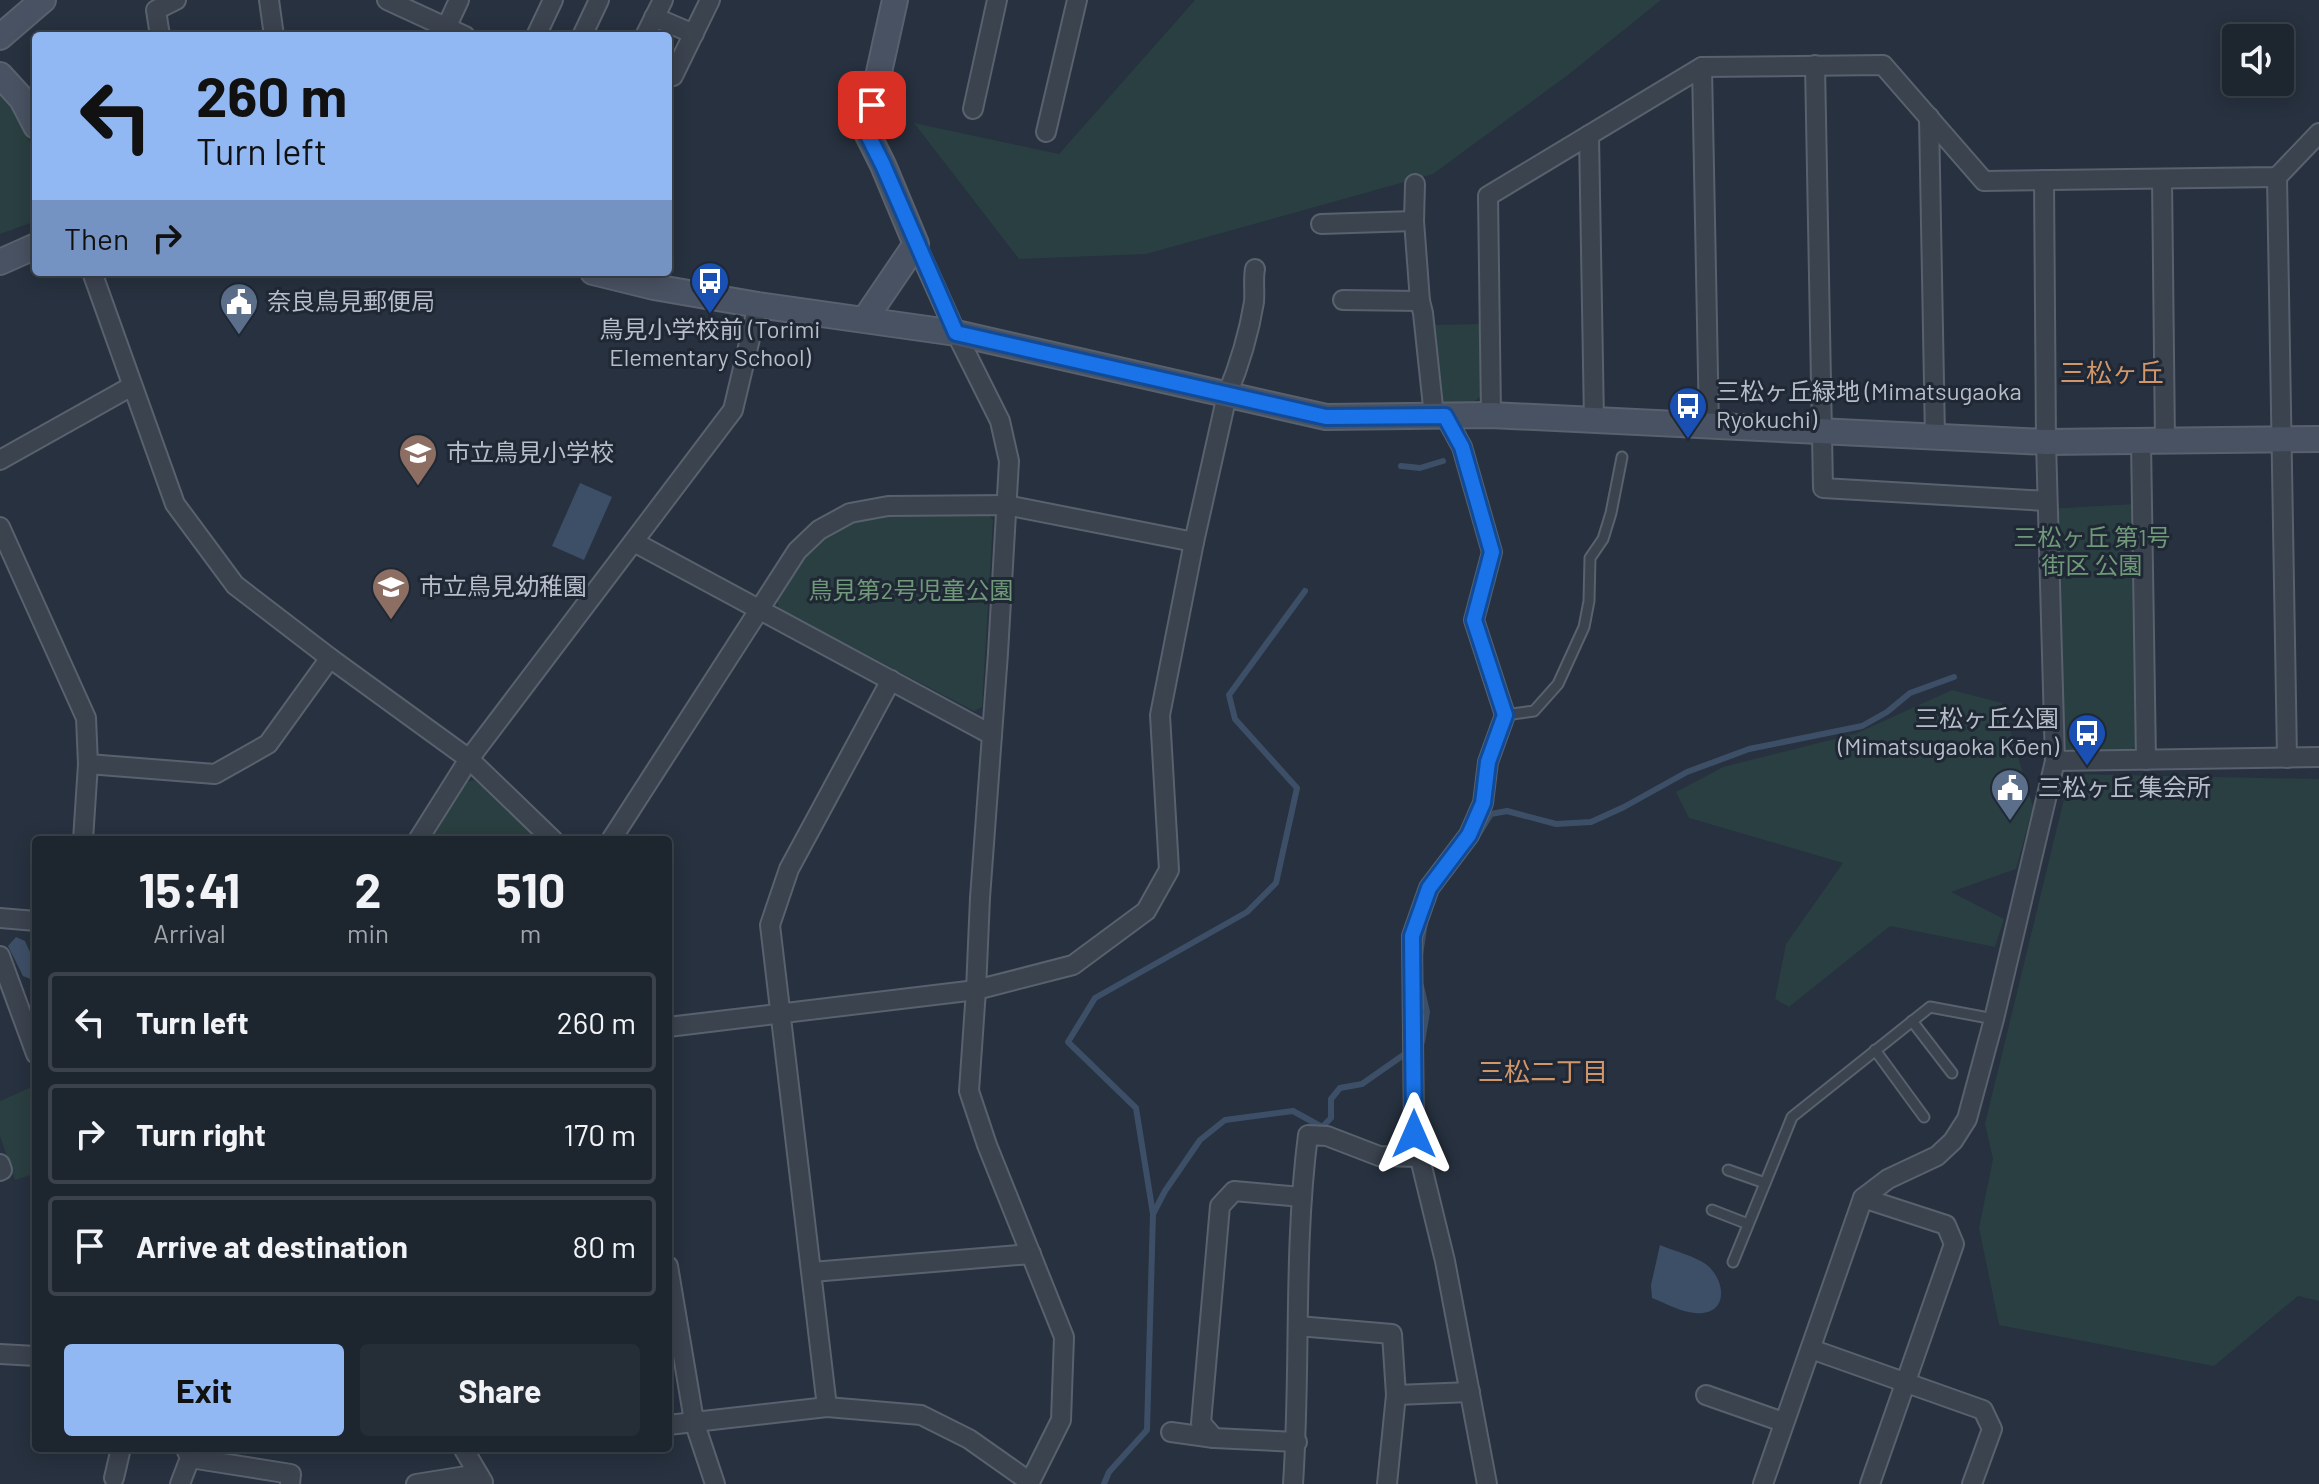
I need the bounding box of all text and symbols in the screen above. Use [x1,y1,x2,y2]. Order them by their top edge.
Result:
map controls [2222,24,2294,96]
button: sound [2222,24,2294,96]
text: 260 m [196,61,347,128]
icon: left [64,64,168,168]
pin [838,71,906,139]
icon: arrive [850,83,894,127]
text: Turn left [196,129,327,172]
icon: right [145,216,189,260]
text: Then [64,220,129,256]
bus stop icon: 鳥見小学校前 (Torimi Elementary School) [689,260,731,315]
public building icon: 奈良鳥見郵便局 [218,281,260,336]
place label: 奈良鳥見郵便局 [267,286,435,315]
place label: 鳥見小学校前 (Torimi Elementary School) [600,314,820,371]
district label: 三松ヶ丘 [2060,356,2164,387]
place label: 三松ヶ丘緑地 (Mimatsugaoka Ryokuchi) [1716,376,2022,433]
bus stop icon: 三松ヶ丘緑地 (Mimatsugaoka Ryokuchi) [1667,385,1709,440]
school or university icon: 市立鳥見小学校 [397,432,439,487]
place label: 市立鳥見小学校 [446,437,614,466]
park label: 三松ヶ丘 第1号 街区 公園 [2013,522,2171,579]
school or university icon: 市立鳥見幼稚園 [370,566,412,621]
place label: 市立鳥見幼稚園 [419,571,587,600]
park label: 鳥見第2号児童公園 [809,575,1013,604]
place label: 三松ヶ丘公園 (Mimatsugaoka Kōen) [1837,703,2060,760]
bus stop icon: 三松ヶ丘公園 (Mimatsugaoka Kōen) [2066,712,2108,767]
public building icon: 三松ヶ丘 集会所 [1989,767,2031,822]
place label: 三松ヶ丘 集会所 [2038,772,2211,801]
text: 15:41 [139,860,240,918]
text: 2 [355,860,381,918]
text: 510 [496,860,565,918]
text: Arrival [153,917,226,948]
text: min [347,917,389,948]
text: m [520,917,541,948]
icon: left [68,1000,112,1044]
text: Turn left [136,1004,249,1040]
text: 260 m [557,1004,636,1040]
district label: 三松二丁目 [1478,1055,1608,1086]
position arrow [1372,1092,1456,1176]
icon: right [68,1112,112,1156]
text: Turn right [136,1116,266,1152]
text: 170 m [564,1116,636,1152]
icon: arrive [68,1224,112,1268]
text: Arrive at destination [136,1228,408,1264]
text: 80 m [573,1228,636,1264]
button: Exit [64,1344,344,1436]
button: Share [360,1344,640,1436]

